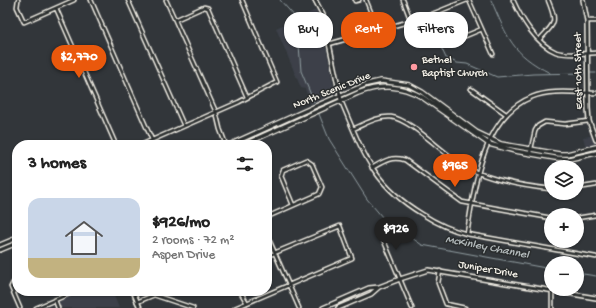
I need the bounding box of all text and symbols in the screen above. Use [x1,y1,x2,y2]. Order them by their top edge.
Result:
chip: Buy [284,12,333,48]
chip: Rent [341,12,396,48]
chip: Filters [404,12,468,48]
street label: East 10th Street [572,31,586,110]
pin: $2,770 [46,45,112,79]
text: $2,770 [60,50,98,65]
place label: Bethel Baptist Church [421,55,488,80]
marker: Bethel Baptist Church [409,62,419,72]
street label: North Scenic Drive [292,70,373,112]
icon: filters [234,153,256,175]
text: 3 homes [28,154,86,174]
pin: $965 [431,154,479,188]
text: $965 [442,159,468,174]
map controls [544,160,584,296]
button: layers [544,160,584,200]
button: + [544,208,584,248]
text: $926/mo [152,213,210,233]
icon: home [60,214,108,262]
pin: $926 [372,217,420,251]
text: $926 [383,222,409,237]
text: 2 rooms · 72 m² [152,233,234,248]
water label: McKinley Channel [444,233,531,263]
text: Aspen Drive [152,248,215,263]
button: − [544,256,584,296]
street label: Juniper Drive [457,259,519,281]

